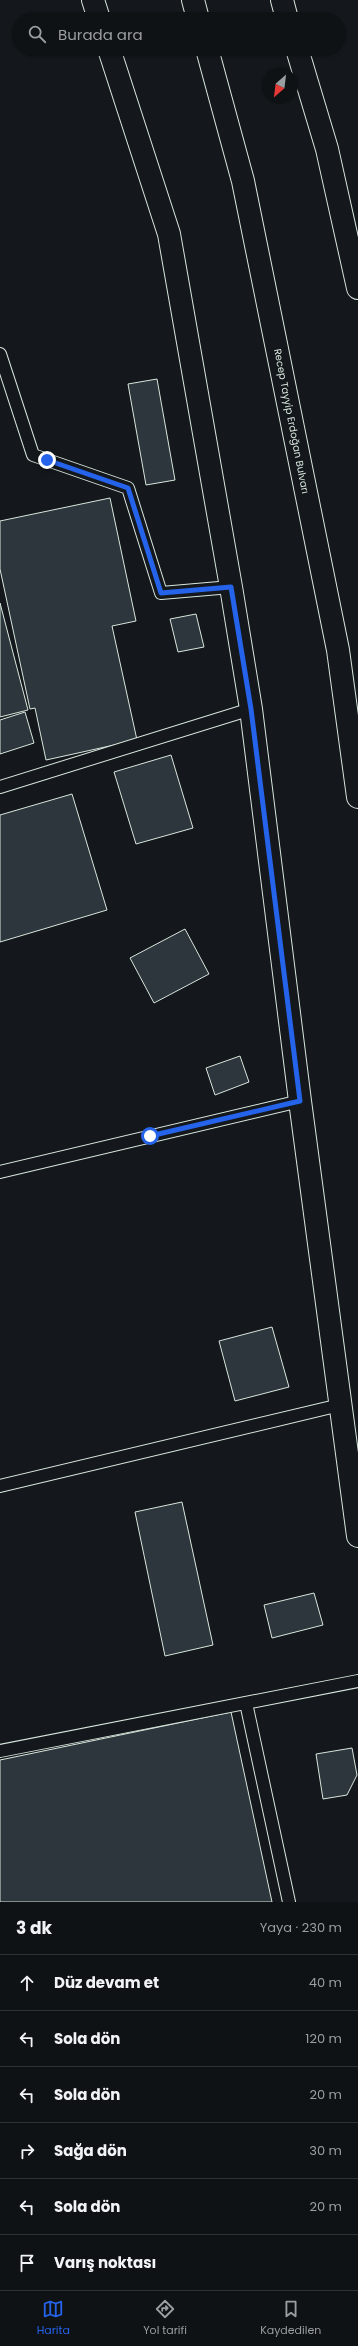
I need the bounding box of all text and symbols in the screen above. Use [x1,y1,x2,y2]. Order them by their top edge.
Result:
search box [12,12,346,56]
icon: search [26,23,48,45]
text: Burada ara [58,24,143,45]
north arrow [262,68,298,104]
street label: Recep Tayyip Erdoğan Bulvarı [270,347,313,495]
route end [38,451,56,469]
route start [141,1127,159,1145]
text: 3 dk [16,1916,52,1940]
text: Yaya · 230 m [260,1918,342,1937]
icon: ahead [16,1972,38,1994]
text: Düz devam et [54,1972,159,1993]
text: 40 m [309,1973,342,1992]
icon: left [16,2028,38,2050]
text: Sola dön [54,2028,120,2049]
text: 120 m [305,2029,342,2048]
icon: left [16,2084,38,2106]
text: Sola dön [54,2084,120,2105]
text: 20 m [309,2085,342,2104]
icon: right [16,2140,38,2162]
text: Sağa dön [54,2140,127,2161]
text: 30 m [309,2141,342,2160]
icon: left [16,2196,38,2218]
text: Sola dön [54,2196,120,2217]
text: 20 m [309,2197,342,2216]
icon: arrive [16,2252,38,2274]
text: Varış noktası [54,2252,156,2273]
tab: Harita [37,2298,70,2339]
tab: Yol tarifi [143,2298,187,2339]
tab: Kaydedilen [260,2298,321,2339]

